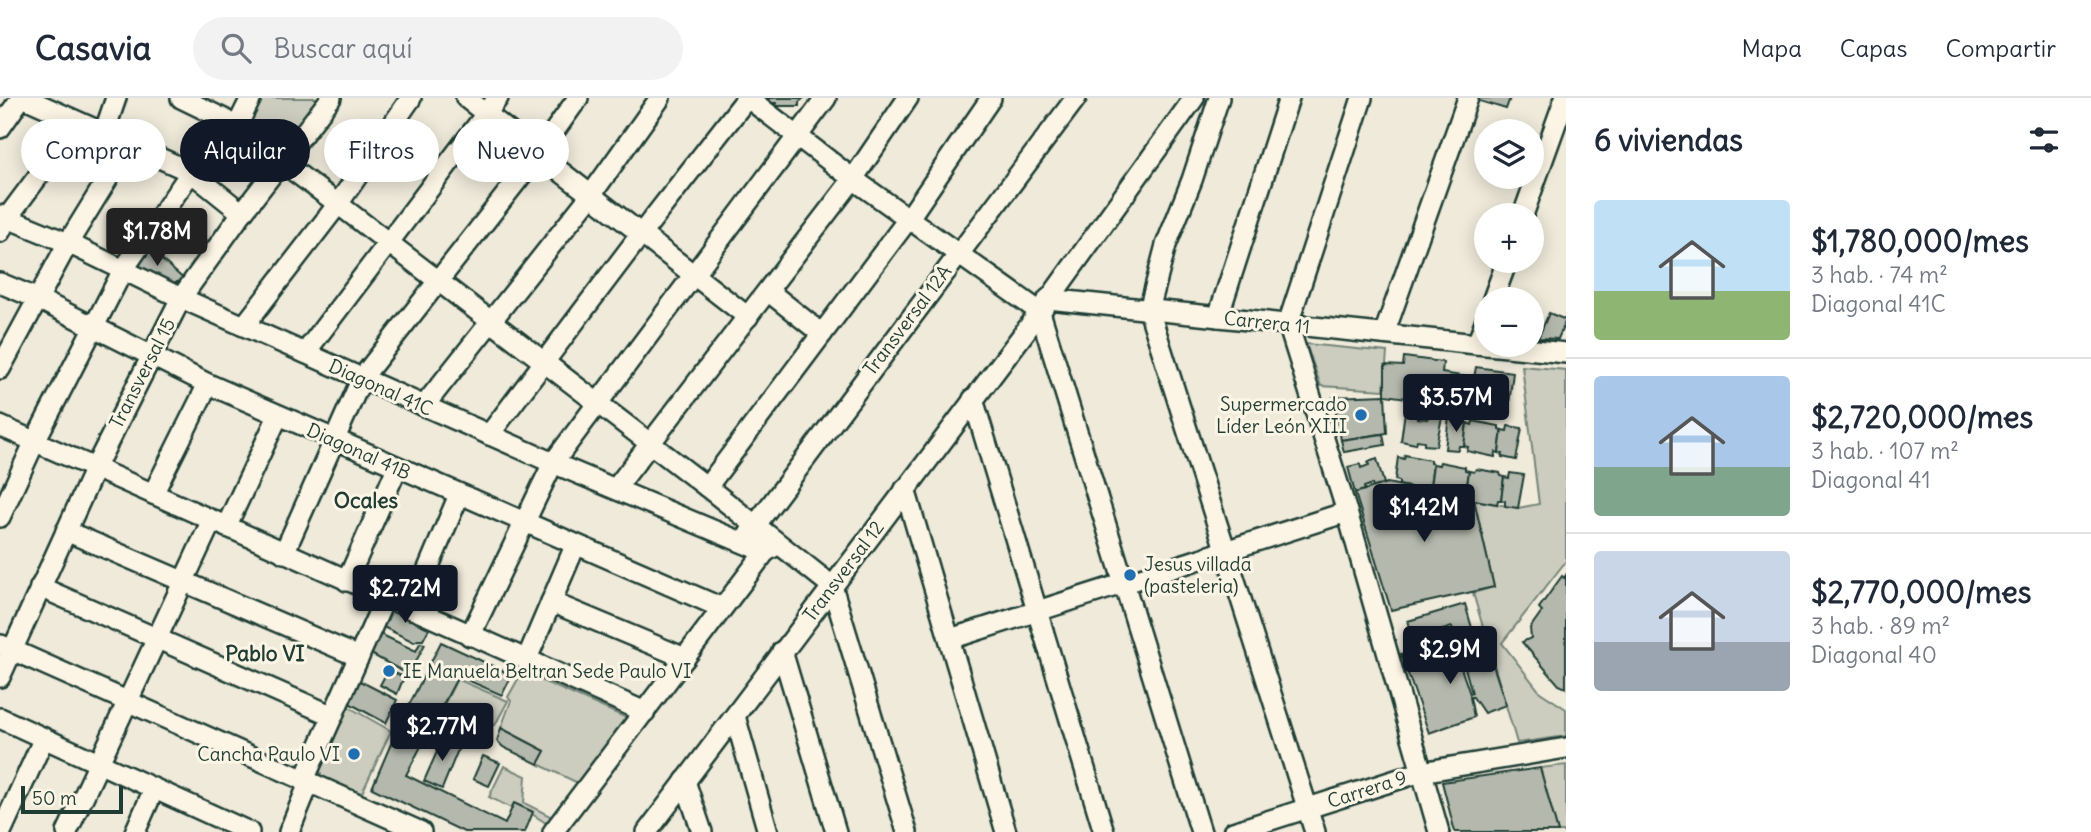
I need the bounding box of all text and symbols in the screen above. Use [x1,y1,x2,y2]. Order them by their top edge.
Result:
search box [193,17,683,80]
text: Casavia [35,27,151,69]
icon: search [217,29,255,67]
text: Buscar aquí [273,32,412,65]
text: Mapa [1741,33,1802,63]
text: Capas [1840,33,1907,63]
text: Compartir [1945,33,2056,63]
chip: Comprar [21,119,166,182]
chip: Alquilar [180,119,310,182]
chip: Filtros [324,119,439,182]
chip: Nuevo [453,119,569,182]
map controls [1474,119,1544,357]
button: layers [1474,119,1544,189]
text: 6 viviendas [1594,121,1743,159]
icon: filters [2025,121,2063,159]
button: + [1474,203,1544,273]
pin: $1.78M [100,208,214,268]
text: $1.78M [122,216,192,245]
text: $1,780,000/mes [1811,222,2029,260]
icon: home [1650,228,1734,312]
street label: Transversal 12A [858,260,956,380]
text: 3 hab. · 74 m² [1811,260,1948,289]
button: − [1474,287,1544,357]
text: Diagonal 41C [1811,289,1946,318]
street label: Carrera 11 [1223,306,1311,338]
street label: Transversal 15 [104,314,180,432]
street label: Diagonal 41C [325,353,437,421]
pin: $3.57M [1399,374,1513,434]
text: $3.57M [1419,382,1493,411]
place label: Supermercado Líder León XIII [1216,392,1347,438]
text: $2,720,000/mes [1811,398,2033,436]
icon: home [1650,404,1734,488]
marker: Supermercado Líder León XIII [1353,407,1369,423]
street label: Diagonal 41B [303,417,415,485]
text: 3 hab. · 107 m² [1811,436,1959,465]
text: Diagonal 41 [1811,465,1931,494]
pin: $1.42M [1367,484,1481,544]
district label: Ocales [334,487,399,514]
text: $1.42M [1389,492,1459,521]
street label: Transversal 12 [797,516,889,626]
place label: Jesus villada (pasteleria) [1144,552,1252,598]
pin: $2.72M [348,566,462,625]
marker: Jesus villada (pasteleria) [1122,567,1138,583]
text: $2.72M [369,573,441,602]
text: $2,770,000/mes [1811,573,2031,611]
icon: home [1650,579,1734,663]
text: 3 hab. · 89 m² [1811,611,1950,640]
pin: $2.9M [1401,626,1499,686]
text: $2.9M [1419,634,1481,663]
district label: Pablo VI [225,640,305,667]
text: Diagonal 40 [1811,640,1937,669]
place label: IE Manuela Beltran Sede Paulo VI [403,659,691,683]
marker: IE Manuela Beltran Sede Paulo VI [381,663,397,679]
pin: $2.77M [385,704,499,763]
text: $2.77M [406,711,478,740]
place label: Cancha Paulo VI [197,742,340,766]
marker: Cancha Paulo VI [346,746,362,762]
street label: Carrera 9 [1324,765,1410,813]
scale bar [21,783,122,815]
text: 50 m [32,786,77,810]

